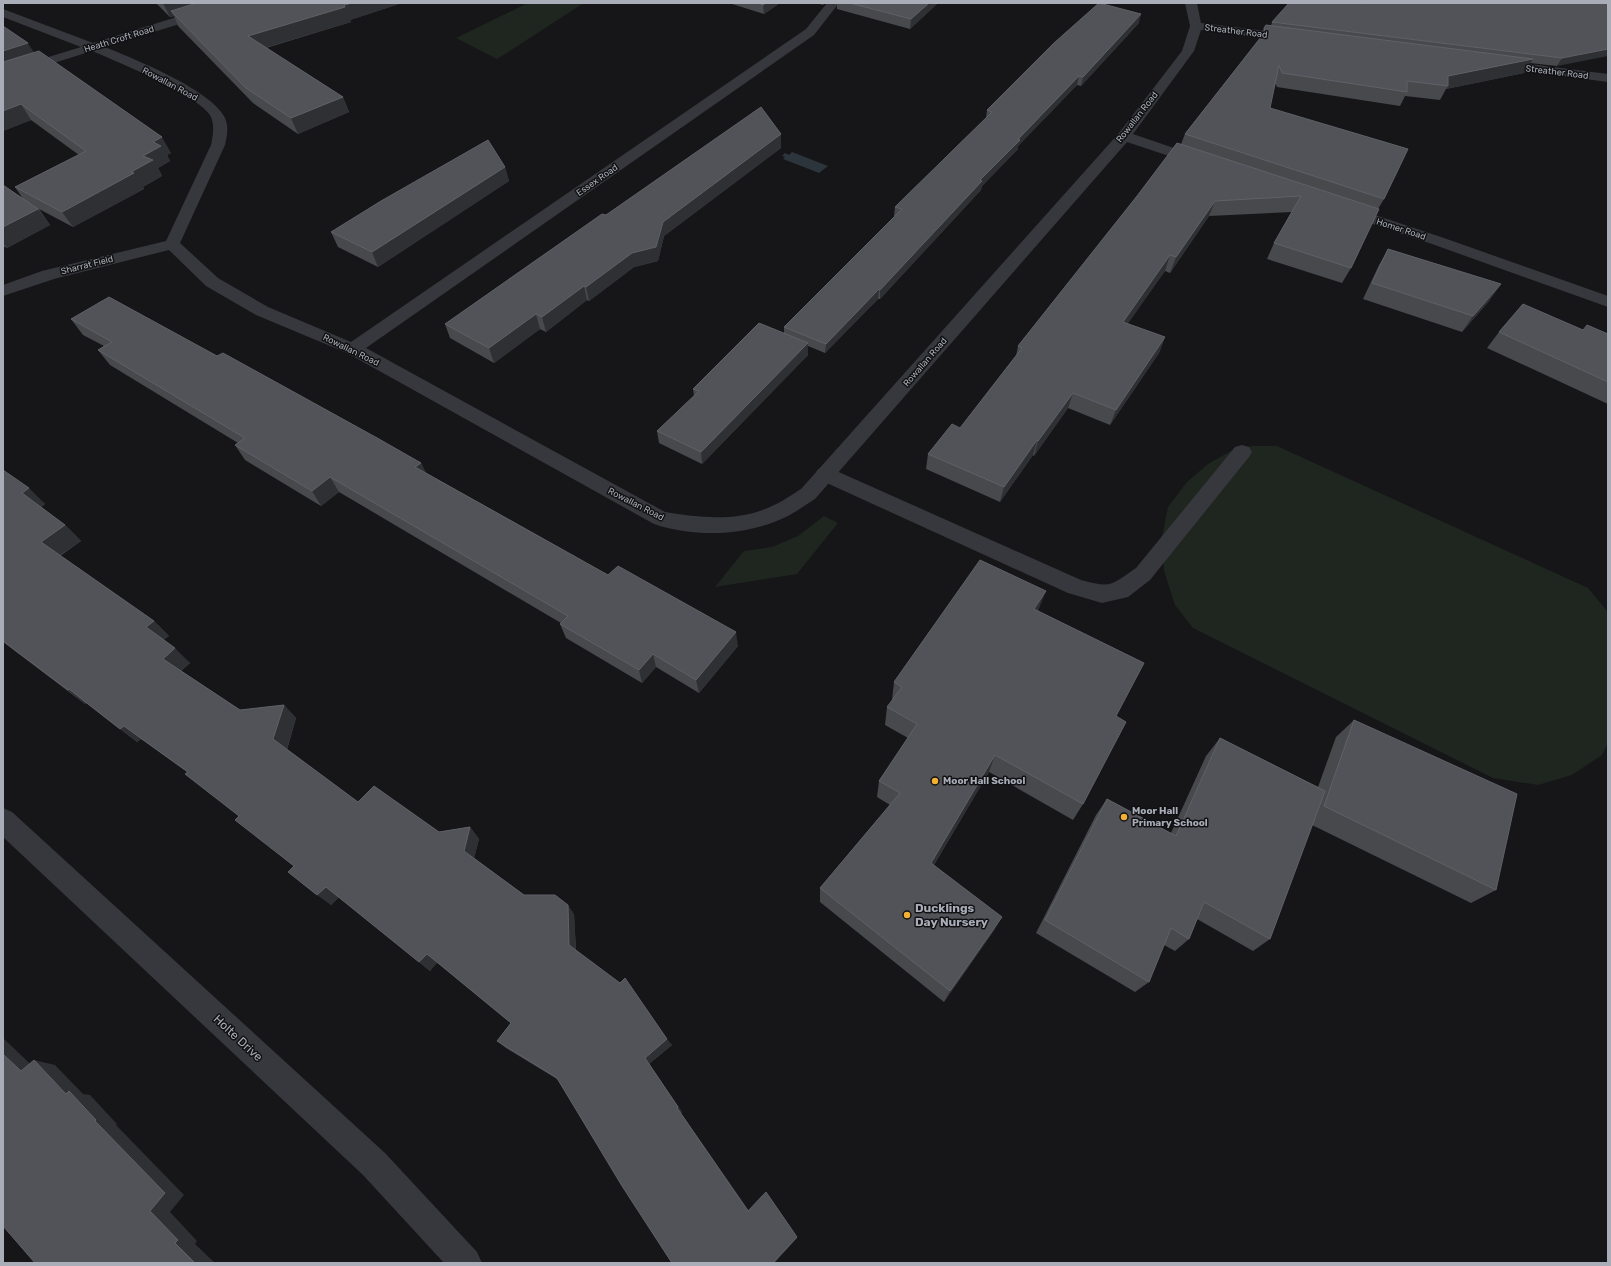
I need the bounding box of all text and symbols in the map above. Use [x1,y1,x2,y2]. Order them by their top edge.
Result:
street label: Streather Road [1204,22,1268,40]
street label: Heath Croft Road [83,24,155,54]
street label: Streather Road [1525,63,1589,81]
street label: Rowallan Road [141,65,199,103]
street label: Rowallan Road [1114,90,1160,144]
street label: Essex Road [574,162,620,198]
street label: Homer Road [1375,216,1427,242]
street label: Sharrat Field [60,254,114,276]
street label: Rowallan Road [321,332,381,368]
street label: Rowallan Road [901,336,949,388]
street label: Rowallan Road [606,486,666,522]
place label: Moor Hall School [943,775,1025,787]
marker: Moor Hall School [930,776,940,786]
place label: Moor Hall Primary School [1132,805,1208,829]
marker: Moor Hall Primary School [1119,812,1129,822]
place label: Ducklings Day Nursery [915,901,988,929]
marker: Ducklings Day Nursery [902,910,912,920]
street label: Holte Drive [211,1012,266,1064]

